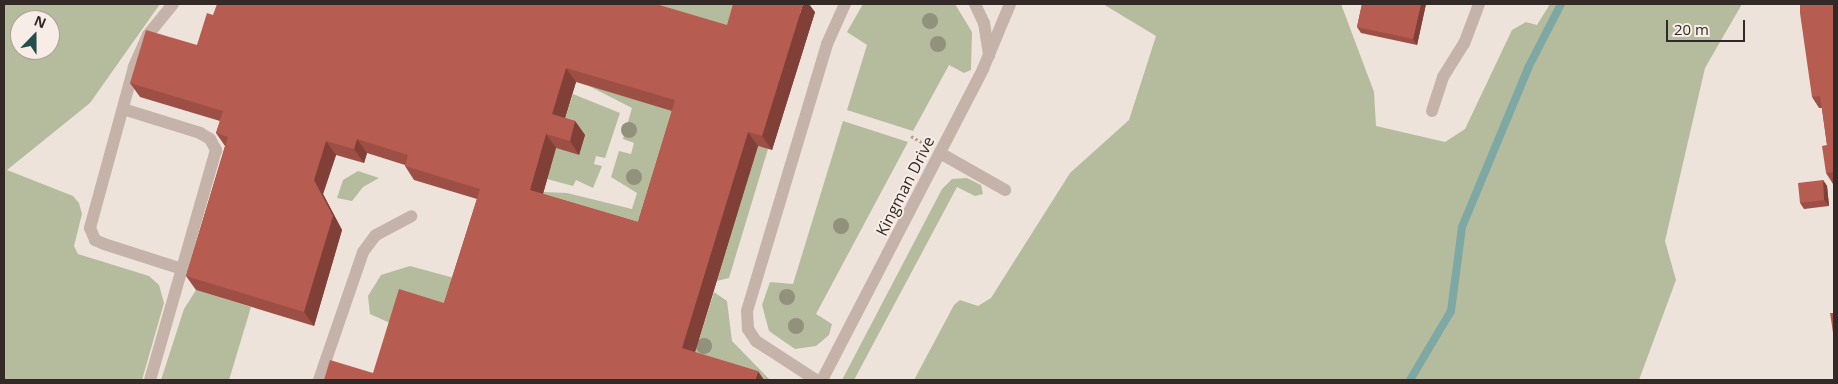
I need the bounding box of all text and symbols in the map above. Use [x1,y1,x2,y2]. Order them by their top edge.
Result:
north arrow [10,10,60,60]
scale bar [1668,10,1747,42]
text: N [32,11,49,32]
text: 20 m [1674,19,1709,39]
street label: Kingman Drive [872,133,938,239]

